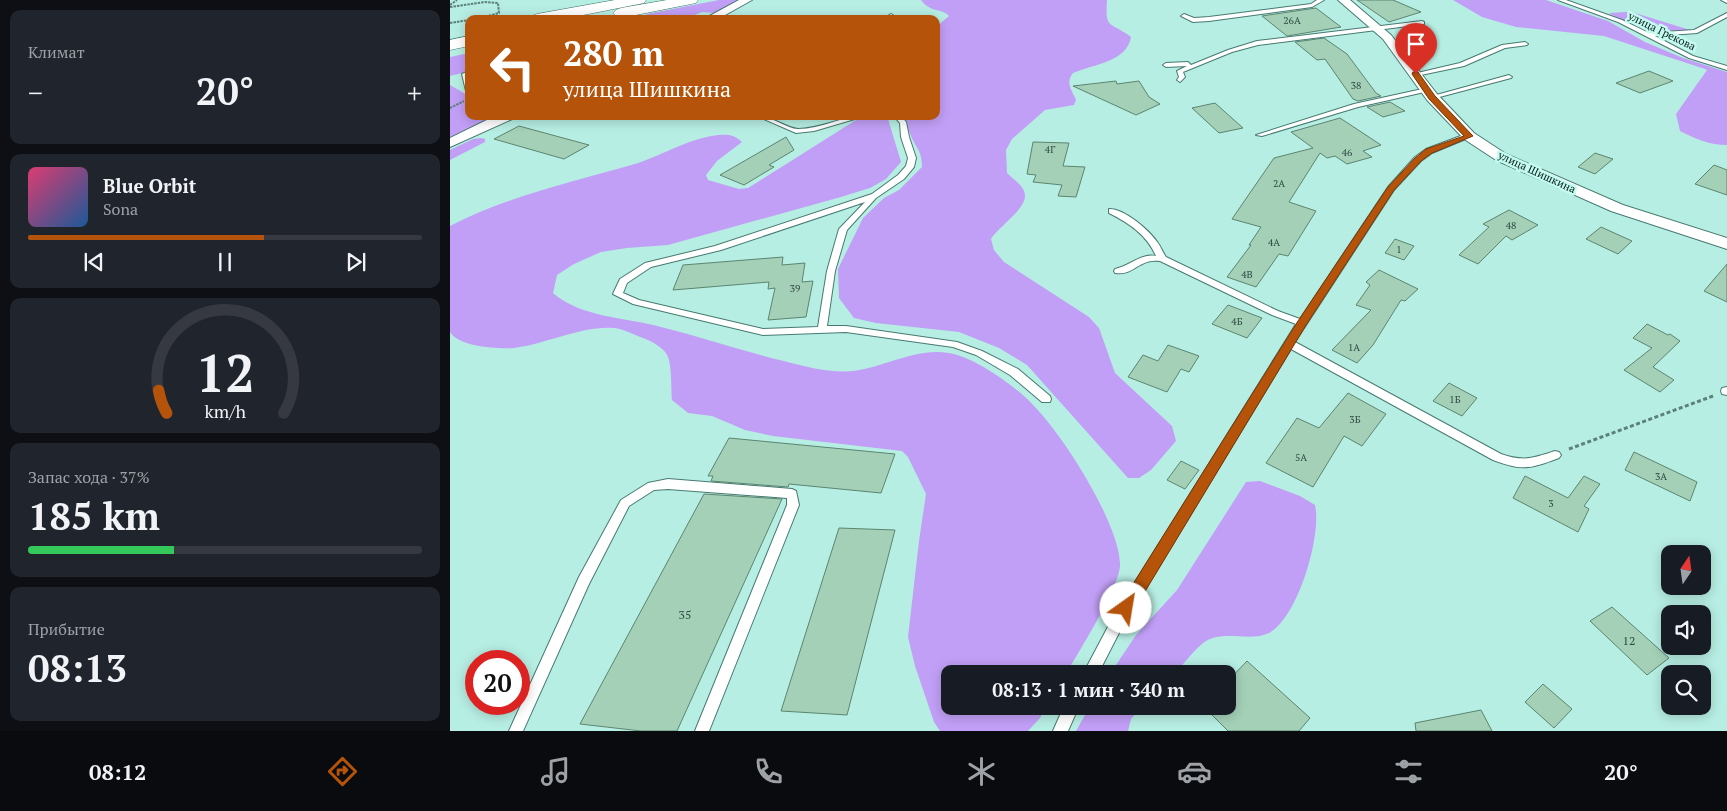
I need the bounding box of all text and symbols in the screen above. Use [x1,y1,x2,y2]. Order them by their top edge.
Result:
street label: улица Грекова [1625,8,1698,54]
house number: 26А [1283,14,1301,27]
pin [1395,23,1437,74]
text: 280 m [563,30,664,76]
icon: arrive [1402,30,1430,58]
icon: left [480,35,545,100]
text: Климат [28,41,85,63]
text: 20° [196,66,254,116]
text: − [28,74,43,111]
text: + [407,74,422,111]
text: улица Шишкина [563,74,731,103]
house number: 38 [1351,79,1361,92]
house number: 4Г [1045,143,1055,156]
house number: 46 [1342,146,1353,159]
street label: улица Шишкина [1495,147,1578,196]
text: Blue Orbit [103,173,196,198]
house number: 2А [1273,177,1285,190]
text: Sona [103,198,138,220]
house number: 48 [1506,219,1516,232]
house number: 4А [1268,236,1280,249]
house number: 1 [1396,243,1402,256]
icon: previous [80,248,108,276]
icon: pause [211,248,239,276]
icon: next [342,248,370,276]
house number: 4В [1241,268,1253,281]
house number: 39 [790,282,800,295]
house number: 4Б [1231,315,1243,328]
text: 12 [196,338,254,407]
house number: 1А [1348,341,1360,354]
house number: 1Б [1449,393,1461,406]
text: km/h [204,399,246,423]
house number: 3Б [1349,413,1361,426]
house number: 5А [1295,451,1307,464]
text: Запас хода · 37% [28,466,150,488]
house number: 3А [1655,470,1667,483]
text: 185 km [28,491,160,541]
house number: 3 [1548,497,1554,510]
north arrow [1661,545,1711,595]
map controls [1661,545,1711,715]
position arrow [1099,581,1151,633]
button: sound [1661,605,1711,655]
house number: 35 [679,607,691,622]
text: Прибытие [28,618,105,640]
house number: 12 [1623,633,1635,648]
text: 08:13 [28,643,127,693]
speed limit sign: 20 [465,650,530,715]
button: search [1661,665,1711,715]
text: 08:13 · 1 мин · 340 m [992,677,1185,702]
icon: directions [325,754,360,789]
icon: music [538,754,573,789]
icon: phone [751,754,786,789]
icon: climate [964,754,999,789]
icon: car [1177,754,1212,789]
icon: filters [1391,754,1426,789]
text: 08:12 [89,757,146,786]
text: 20° [1604,757,1638,786]

